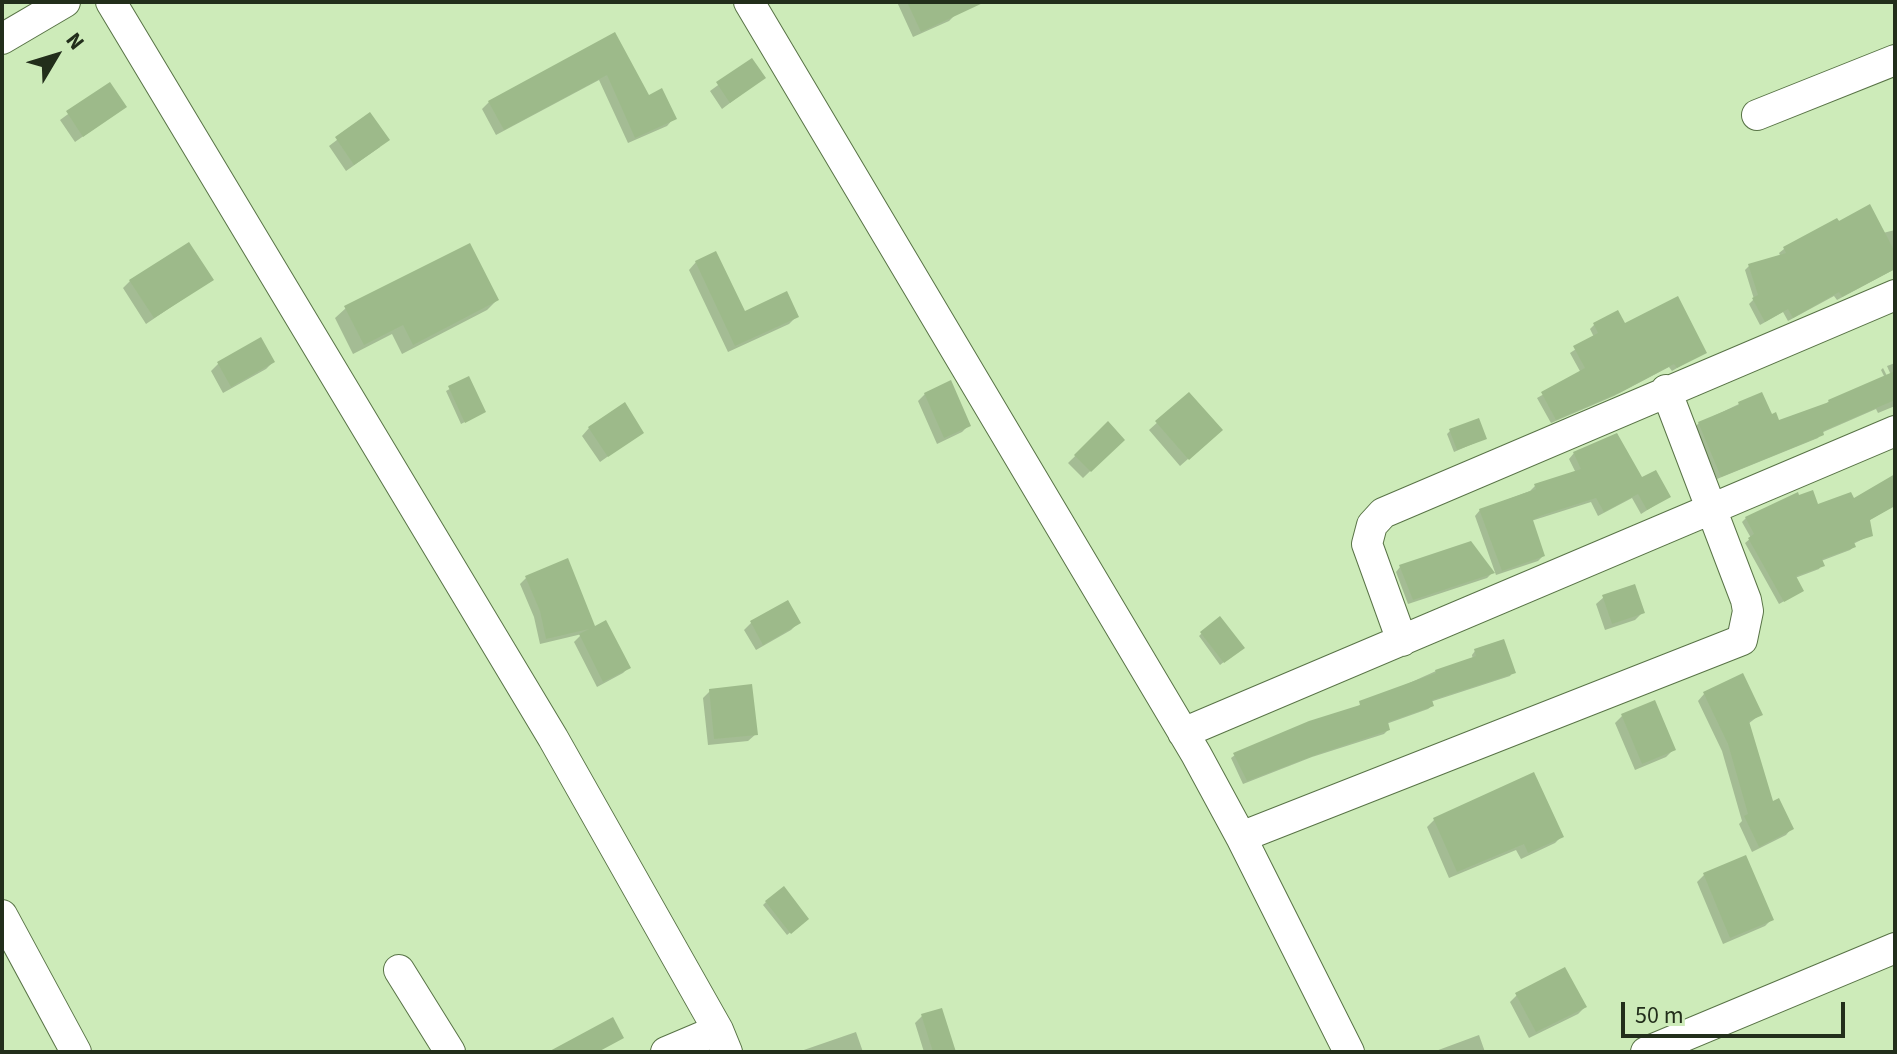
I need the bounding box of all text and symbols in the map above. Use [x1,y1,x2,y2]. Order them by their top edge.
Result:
north arrow [16,16,96,96]
text: N [58,26,92,57]
scale bar [1625,986,1849,1036]
text: 50 m [1635,998,1684,1033]

